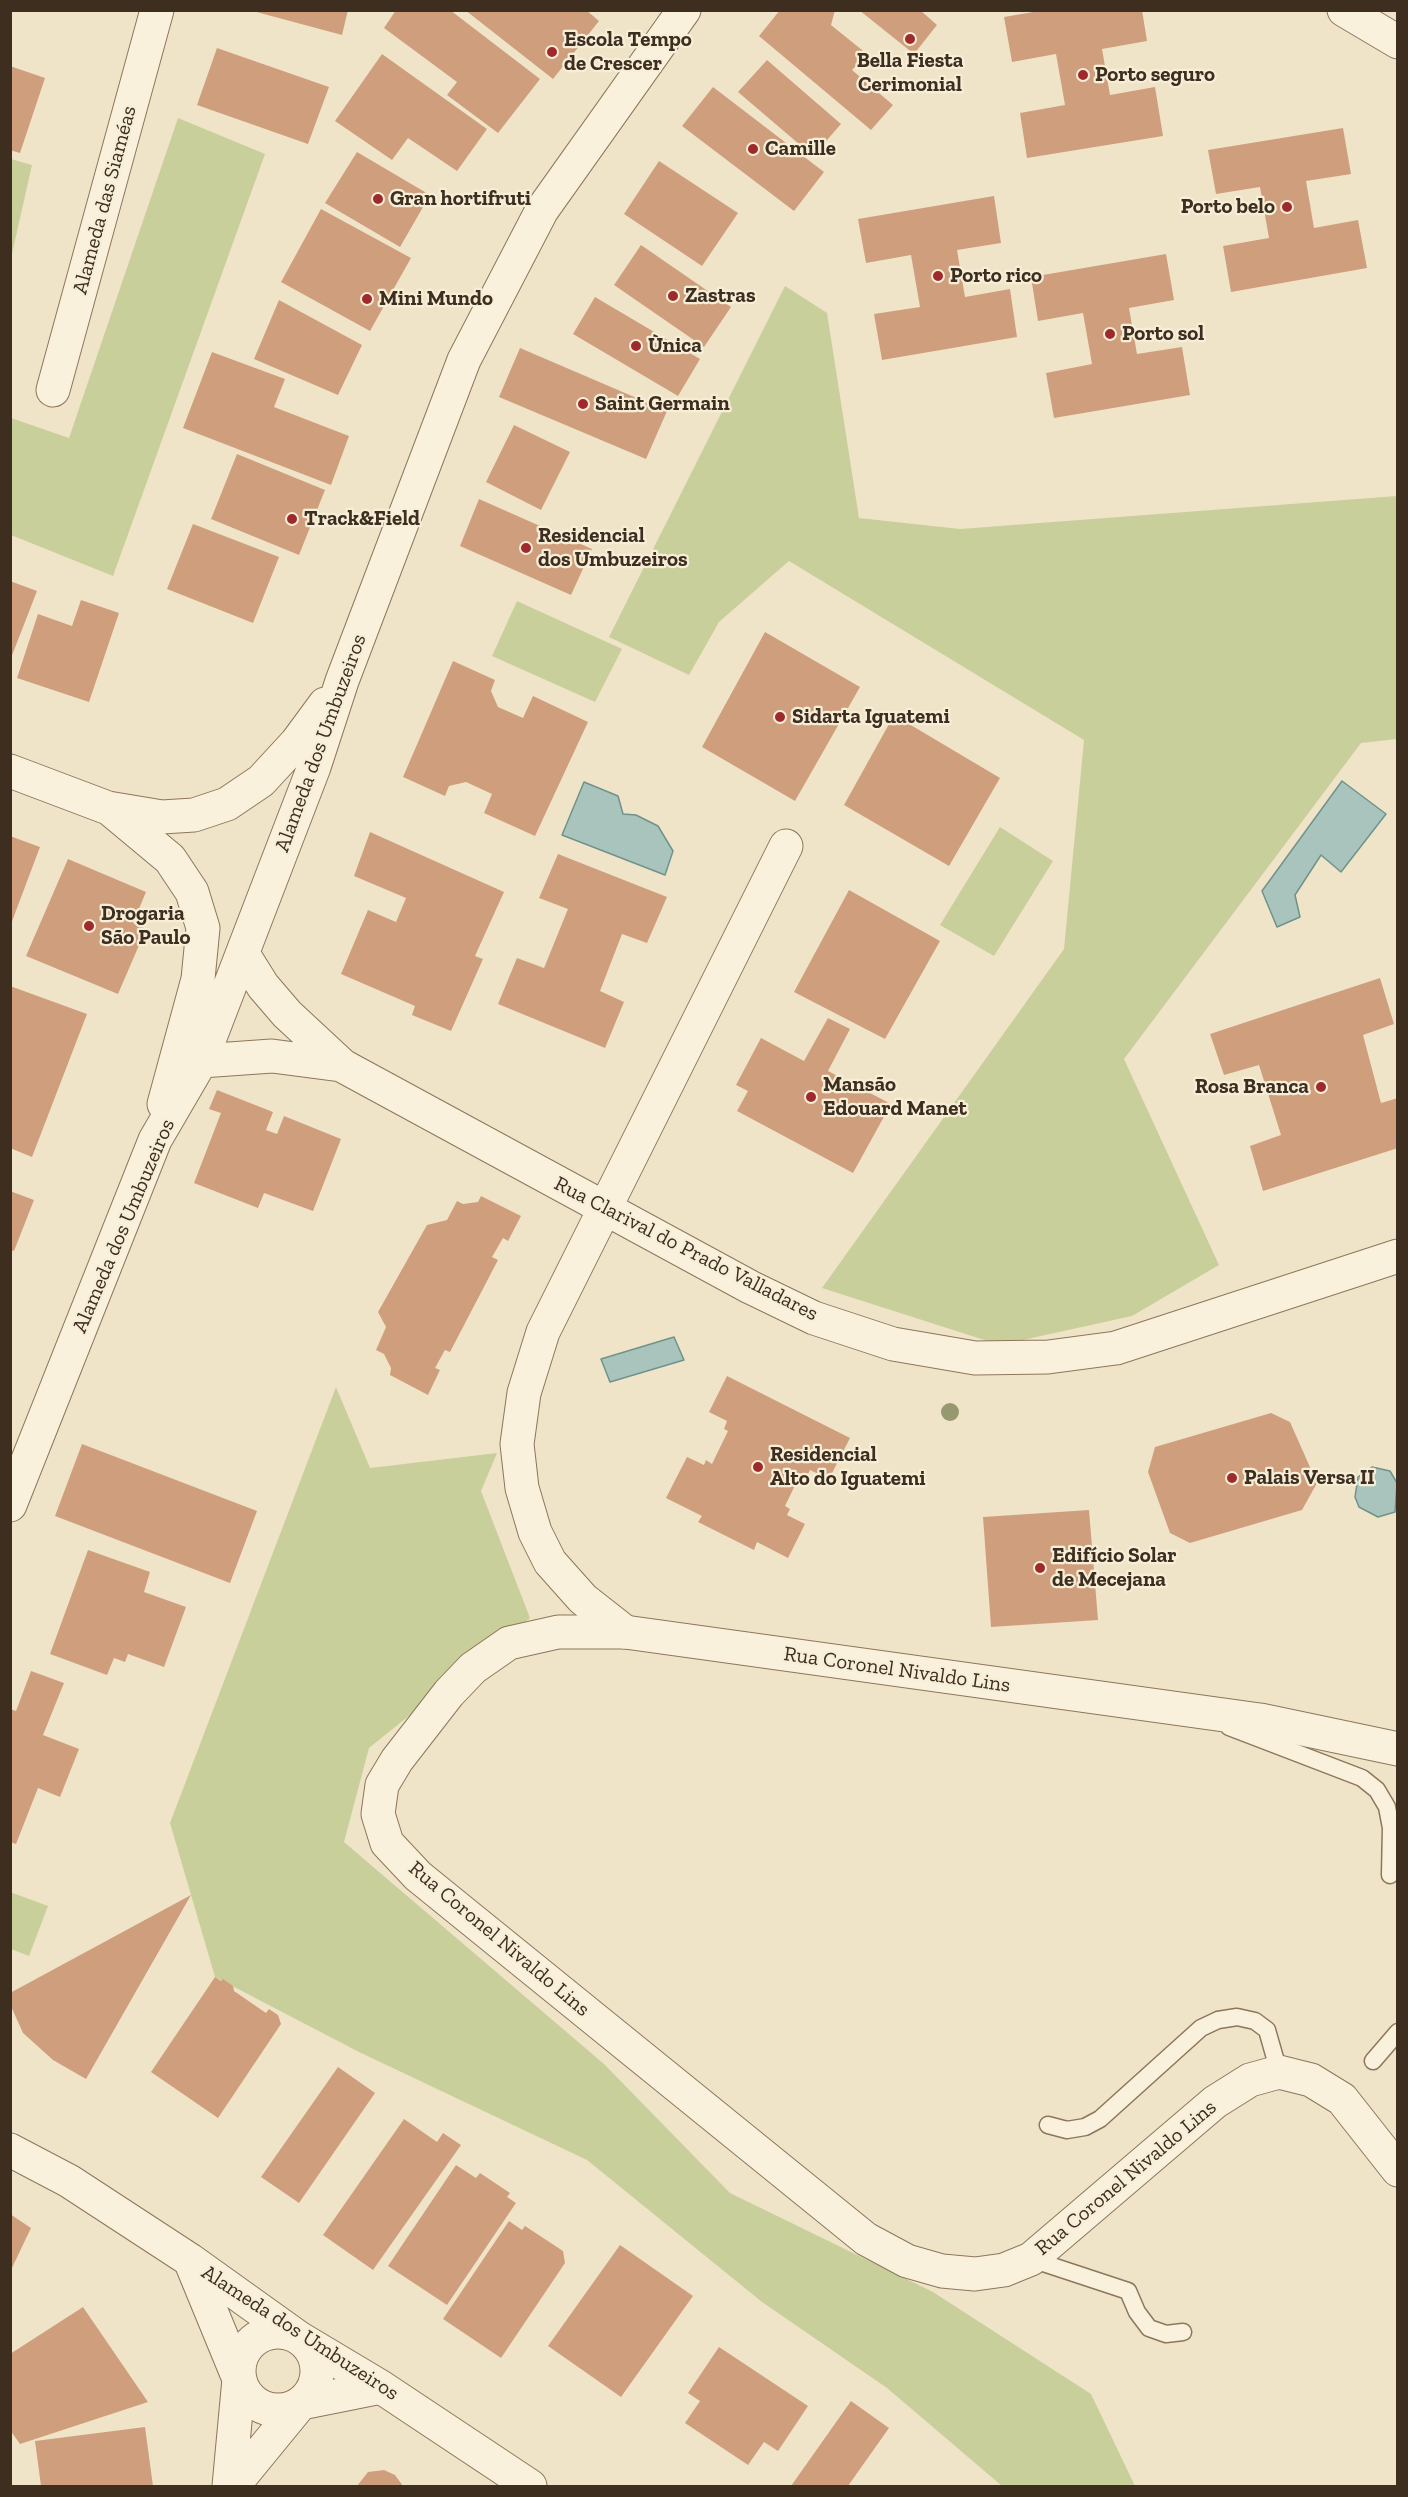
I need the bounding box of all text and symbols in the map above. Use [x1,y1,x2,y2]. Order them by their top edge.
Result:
place label: Escola Tempo de Crescer [564,27,692,77]
marker: Bella Fiesta Cerimonial [903,32,917,46]
marker: Escola Tempo de Crescer [545,45,559,59]
place label: Bella Fiesta Cerimonial [857,48,963,98]
place label: Porto seguro [1095,62,1215,88]
marker: Porto seguro [1076,68,1090,82]
street label: Alameda das Siaméas [68,103,142,297]
place label: Camille [765,136,836,162]
marker: Camille [746,142,760,156]
place label: Gran hortifruti [390,186,531,212]
marker: Gran hortifruti [371,192,385,206]
place label: Porto belo [1181,194,1275,220]
marker: Porto belo [1280,200,1294,214]
place label: Porto rico [950,263,1042,289]
marker: Porto rico [931,269,945,283]
place label: Zastras [685,283,756,309]
place label: Mini Mundo [379,286,493,312]
marker: Zastras [666,289,680,303]
marker: Mini Mundo [360,292,374,306]
place label: Porto sol [1122,321,1204,347]
marker: Porto sol [1103,327,1117,341]
place label: Ùnica [648,333,702,359]
marker: Ùnica [629,339,643,353]
place label: Saint Germain [595,391,730,417]
marker: Saint Germain [576,397,590,411]
place label: Track&Field [304,506,420,532]
marker: Track&Field [285,512,299,526]
place label: Residencial dos Umbuzeiros [538,523,688,573]
marker: Residencial dos Umbuzeiros [519,541,533,555]
street label: Alameda dos Umbuzeiros [270,631,372,855]
place label: Sidarta Iguatemi [792,704,950,730]
marker: Sidarta Iguatemi [773,710,787,724]
place label: Drogaria São Paulo [101,901,191,951]
marker: Drogaria São Paulo [82,919,96,933]
place label: Mansão Edouard Manet [823,1072,967,1122]
place label: Rosa Branca [1195,1074,1309,1100]
marker: Rosa Branca [1314,1080,1328,1094]
marker: Mansão Edouard Manet [804,1090,818,1104]
street label: Alameda dos Umbuzeiros [67,1115,181,1337]
street label: Rua Clarival do Prado Valladares [550,1171,822,1327]
place label: Residencial Alto do Iguatemi [770,1442,926,1492]
marker: Residencial Alto do Iguatemi [751,1460,765,1474]
place label: Palais Versa II [1244,1465,1375,1491]
marker: Palais Versa II [1225,1471,1239,1485]
place label: Edifício Solar de Mecejana [1052,1543,1177,1593]
marker: Edifício Solar de Mecejana [1033,1561,1047,1575]
street label: Rua Coronel Nivaldo Lins [782,1642,1012,1698]
street label: Rua Coronel Nivaldo Lins [403,1856,595,2022]
street label: Rua Coronel Nivaldo Lins [1030,2095,1222,2261]
street label: Alameda dos Umbuzeiros [197,2260,403,2406]

